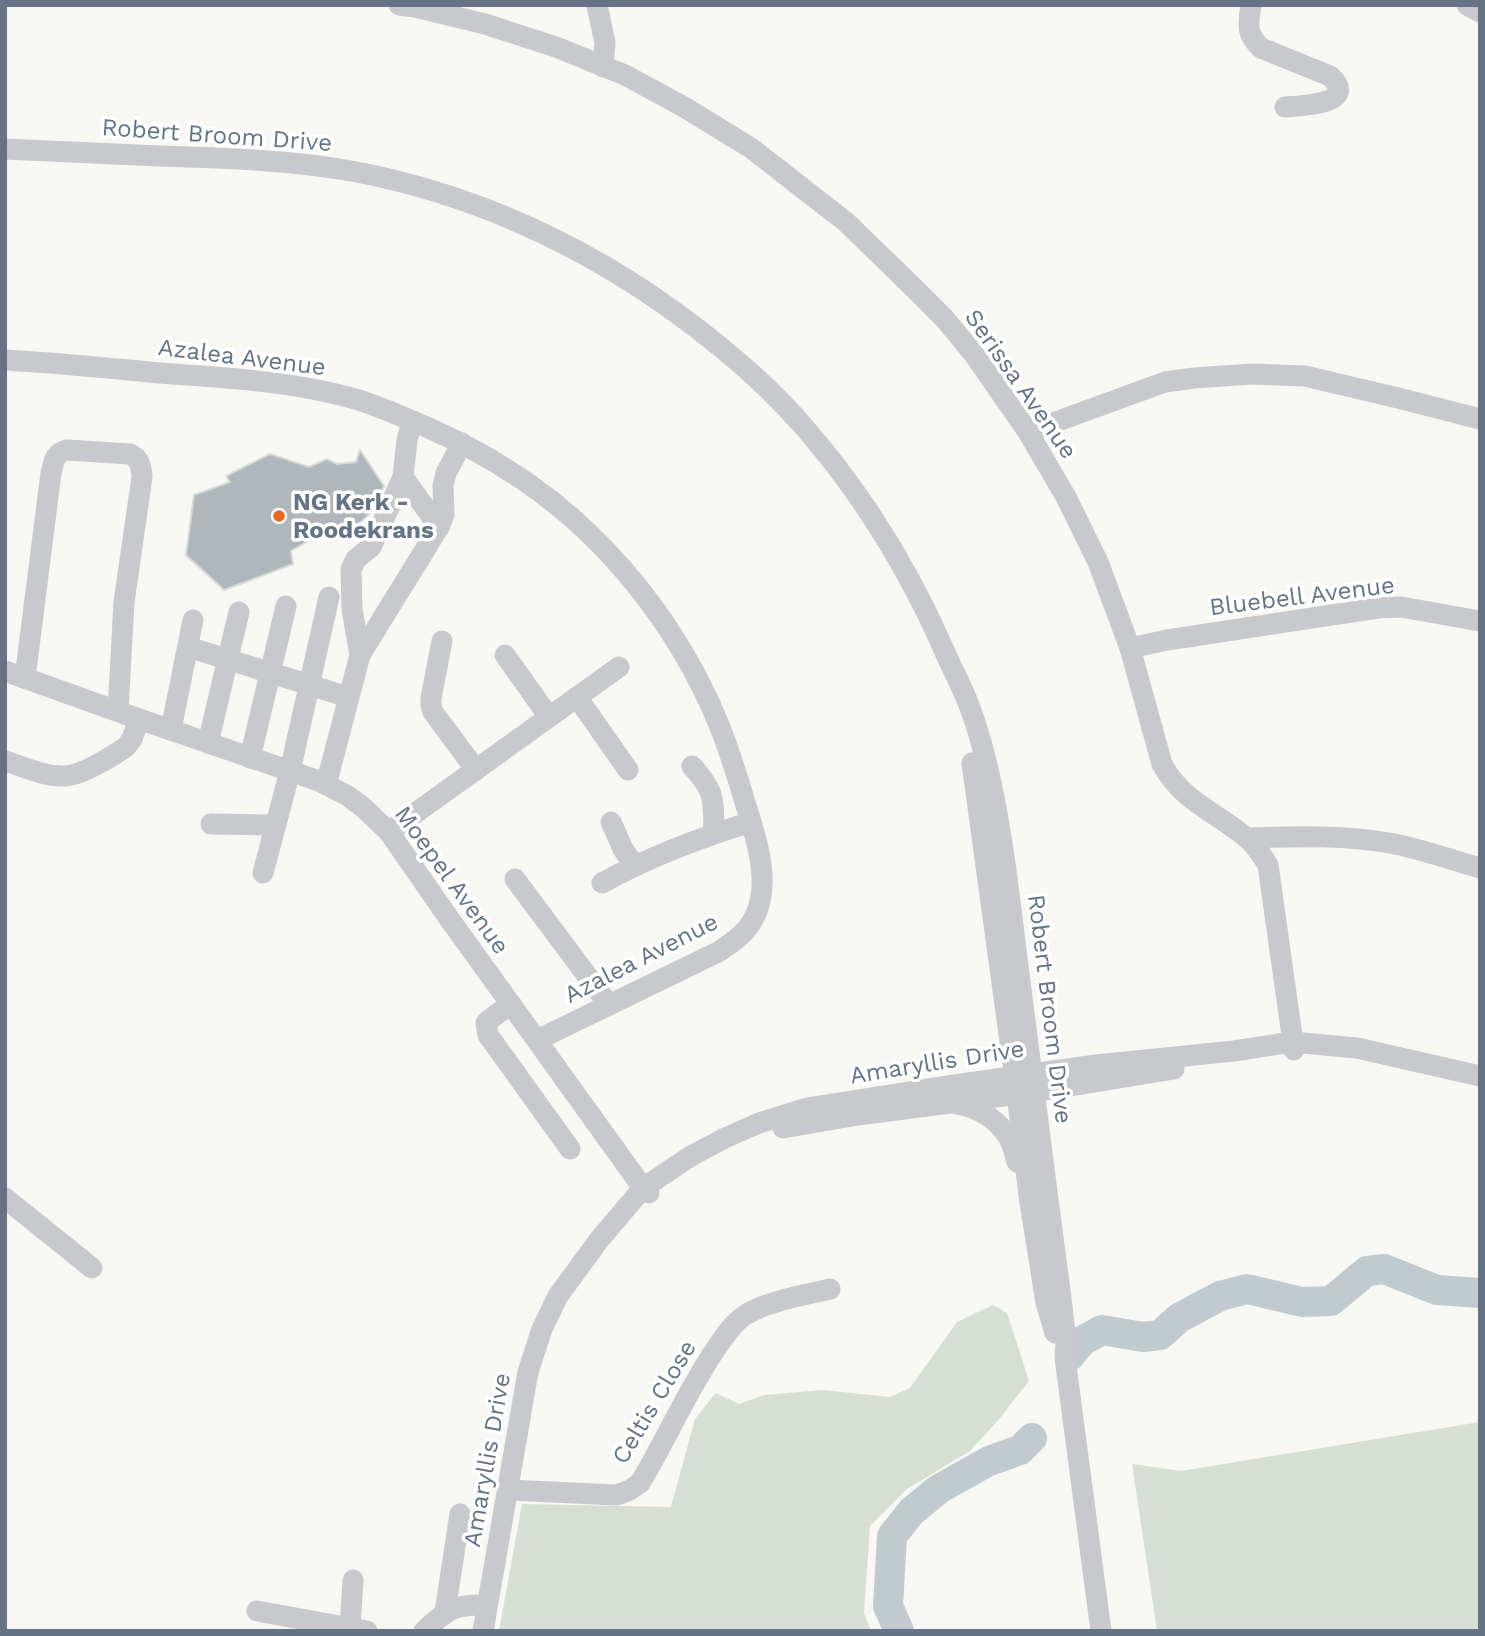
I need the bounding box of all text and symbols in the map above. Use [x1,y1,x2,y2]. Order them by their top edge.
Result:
street label: Robert Broom Drive [101,113,333,157]
street label: Serissa Avenue [959,304,1083,464]
street label: Azalea Avenue [157,333,327,381]
place label: NG Kerk - Roodekrans [293,488,434,544]
marker: NG Kerk - Roodekrans [271,508,287,524]
street label: Bluebell Avenue [1208,571,1396,621]
street label: Moepel Avenue [389,801,515,959]
street label: Robert Broom Drive [1022,893,1078,1125]
street label: Azalea Avenue [560,907,722,1009]
street label: Amaryllis Drive [848,1034,1026,1090]
street label: Celtis Close [606,1335,702,1469]
street label: Amaryllis Drive [458,1371,516,1549]

